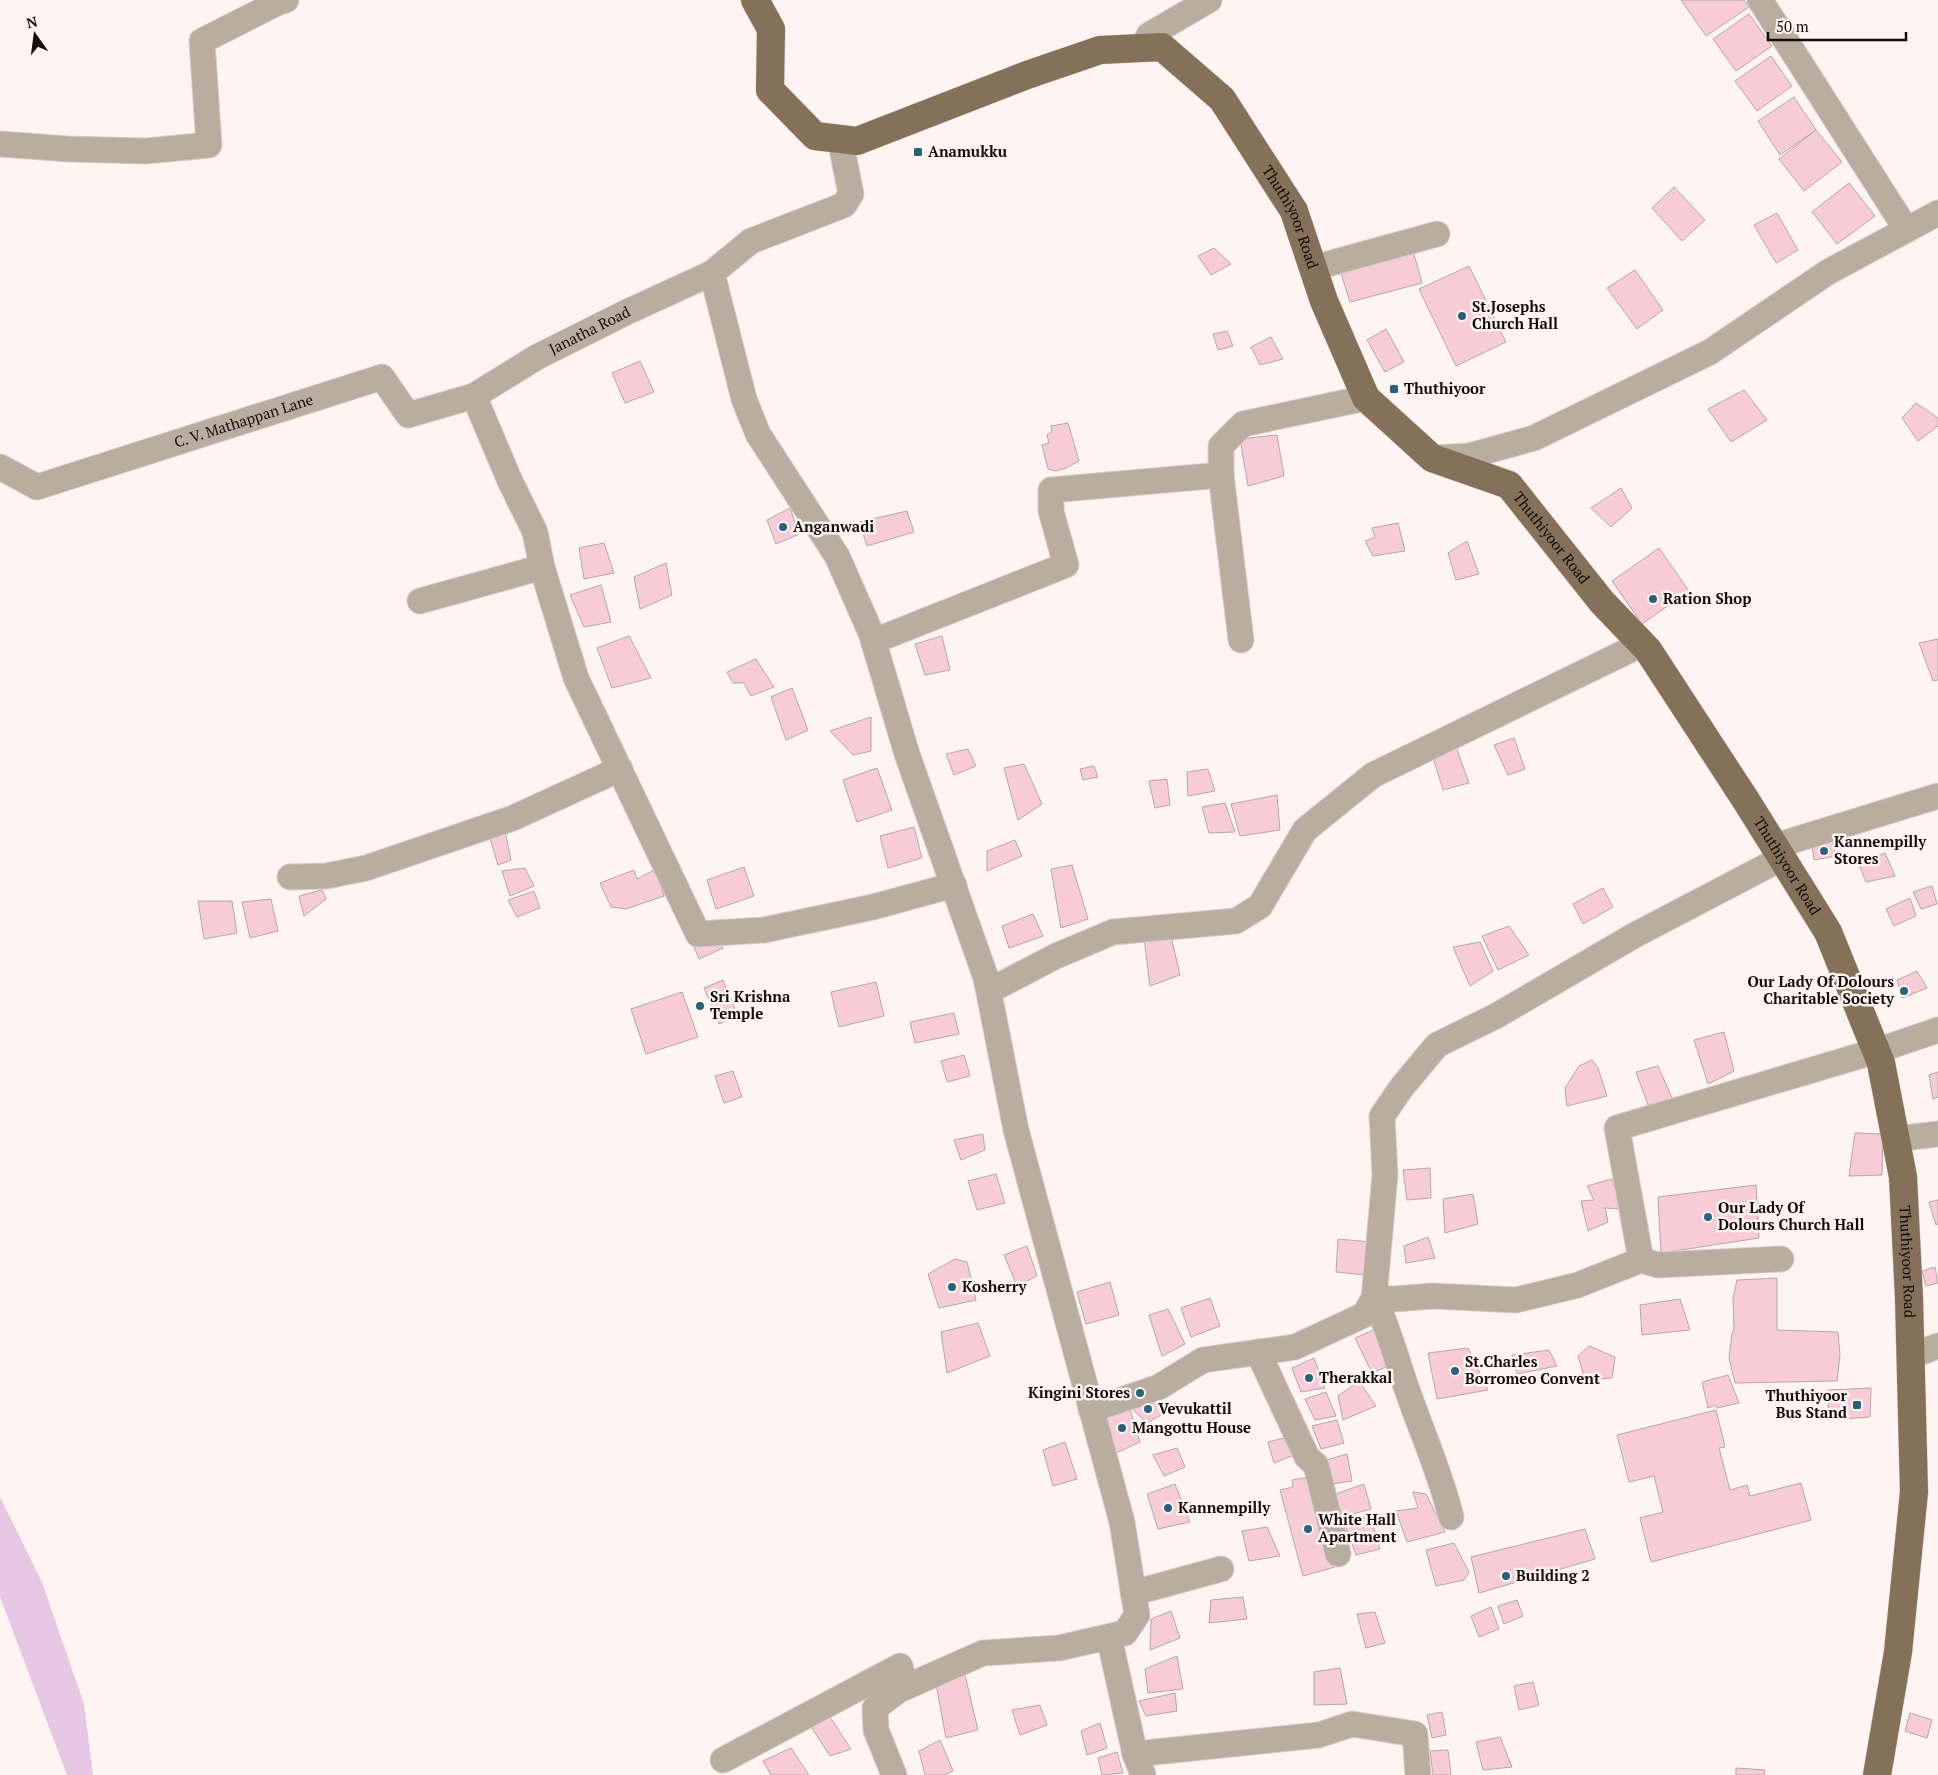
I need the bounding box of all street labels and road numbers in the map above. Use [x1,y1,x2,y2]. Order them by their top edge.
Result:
street label: Thuthiyoor Road [1258,161,1324,271]
street label: Janatha Road [545,301,633,358]
street label: C. V. Mathappan Lane [171,389,315,452]
street label: Thuthiyoor Road [1509,487,1595,588]
street label: Thuthiyoor Road [1749,812,1826,918]
street label: Thuthiyoor Road [1895,1205,1921,1318]

